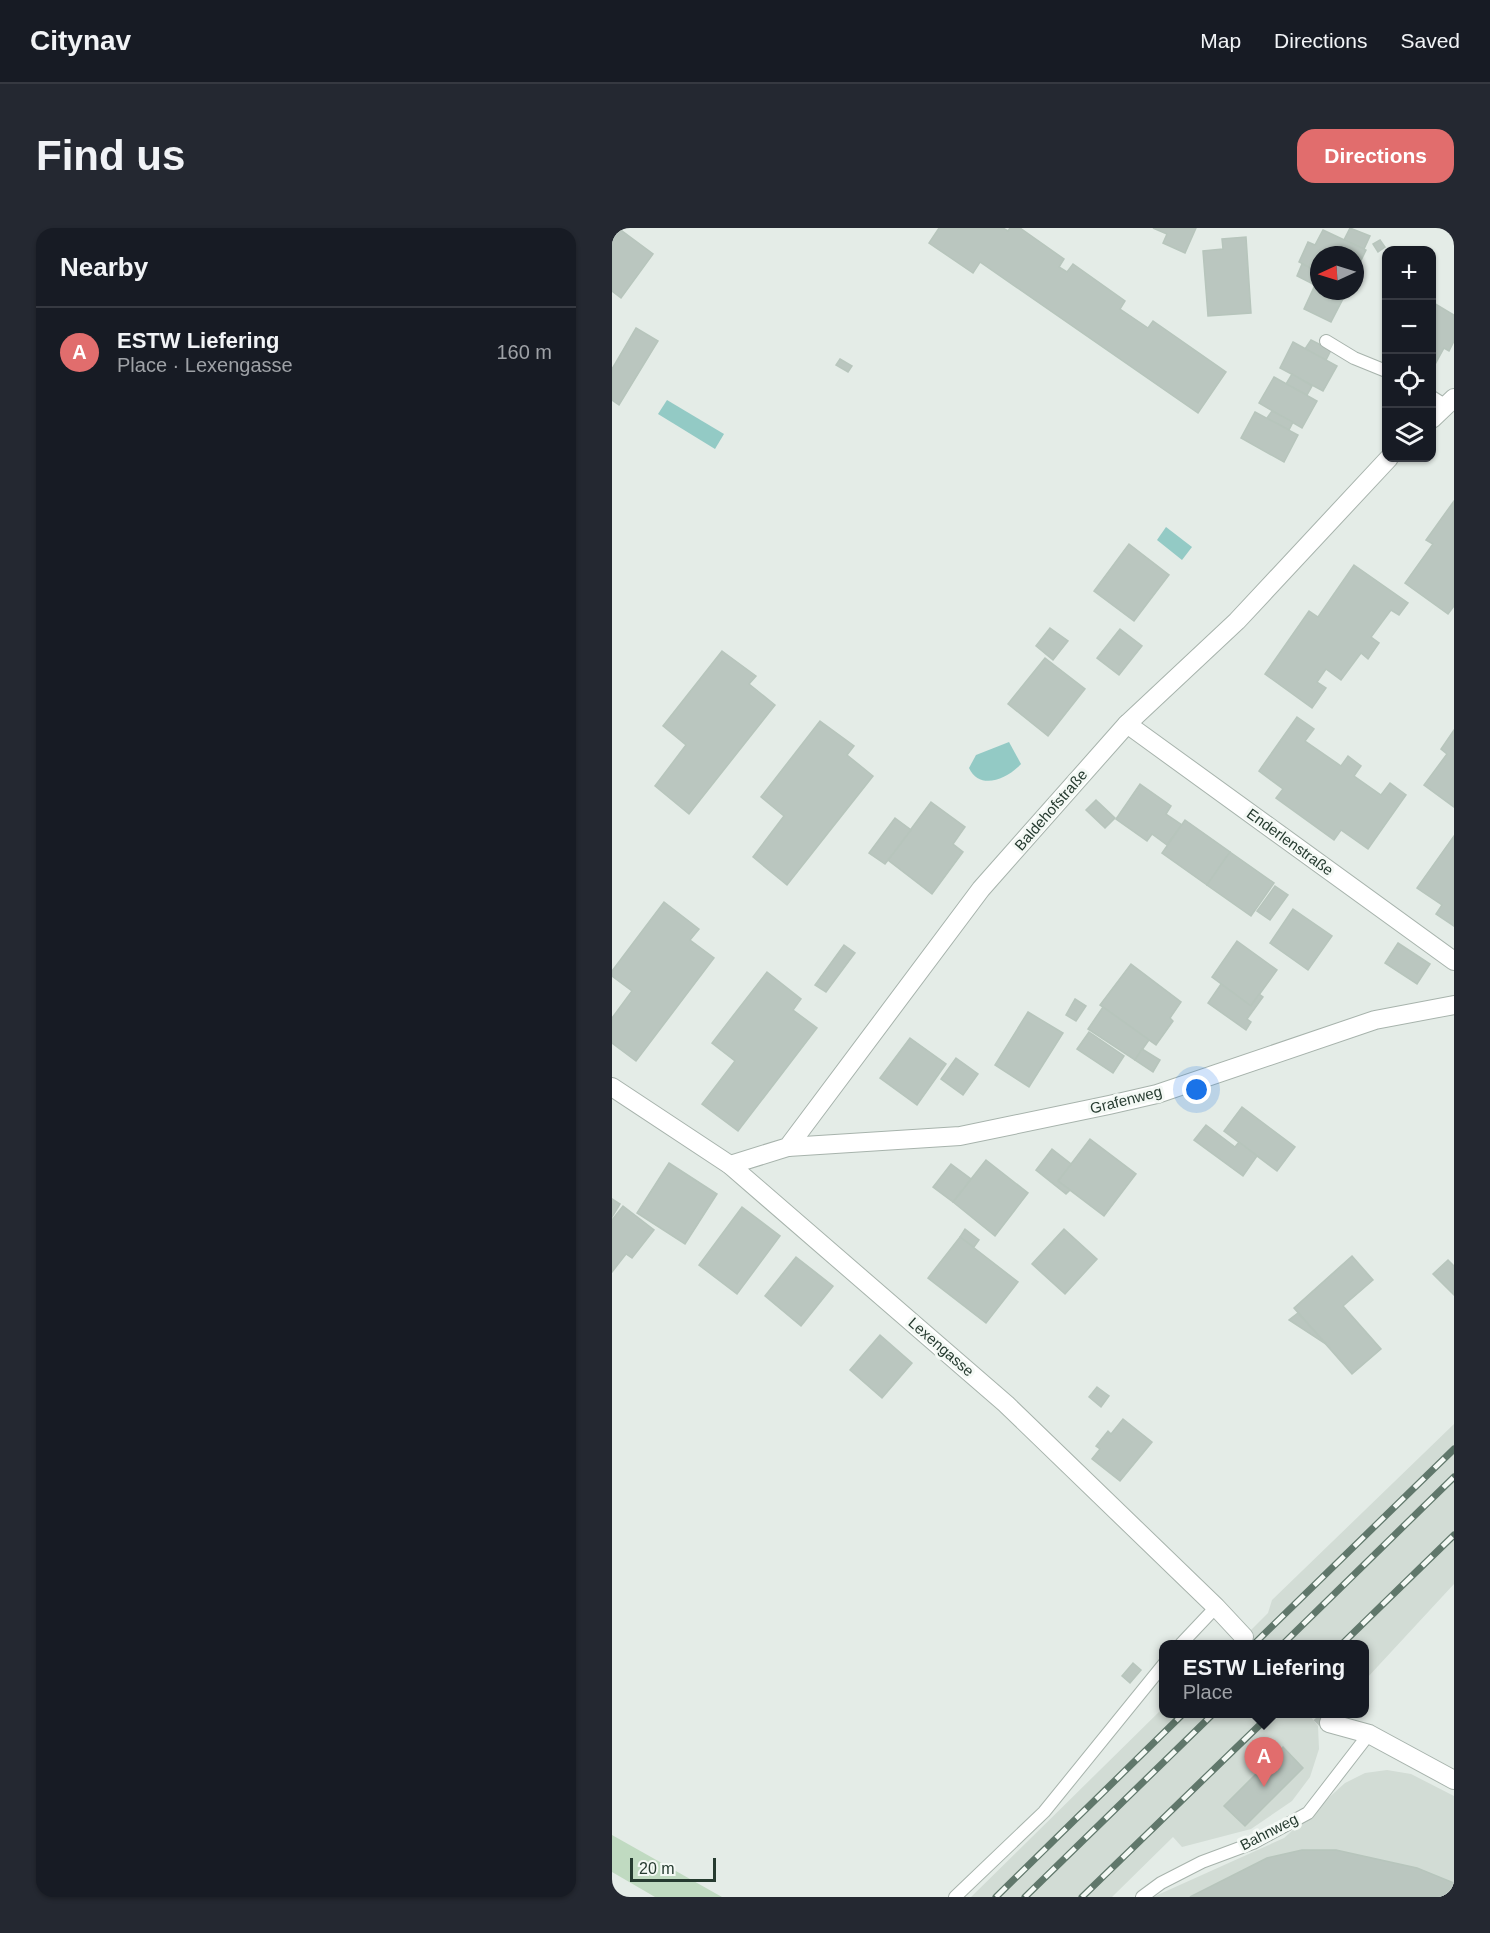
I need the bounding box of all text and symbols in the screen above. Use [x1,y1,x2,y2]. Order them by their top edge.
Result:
text: Citynav [30,25,131,56]
text: Map [1200,29,1241,52]
text: Directions [1274,29,1367,52]
text: Saved [1400,29,1460,52]
button: Directions [1297,129,1454,183]
text: Find us [36,132,185,179]
north arrow [1310,246,1364,300]
map controls [1382,246,1436,462]
button: + [1382,246,1436,300]
text: Nearby [60,252,148,282]
button: − [1382,300,1436,354]
text: ESTW Liefering [117,328,280,353]
text: A [72,341,87,363]
text: 160 m [496,341,552,363]
text: Place · Lexengasse [117,354,293,376]
button: locate [1382,354,1436,408]
button: layers [1382,408,1436,462]
street label: Baldehofstraße [1011,766,1090,854]
street label: Enderlenstraße [1244,805,1337,879]
your location [1182,1075,1211,1104]
street label: Grafenweg [1088,1082,1164,1117]
street label: Lexengasse [905,1314,977,1380]
popup [1159,1640,1369,1718]
text: ESTW Liefering [1183,1655,1345,1680]
text: Place [1183,1681,1233,1703]
pin: A [1244,1738,1284,1787]
street label: Bahnweg [1237,1810,1301,1853]
scale bar [630,1855,716,1882]
text: 20 m [639,1860,675,1877]

